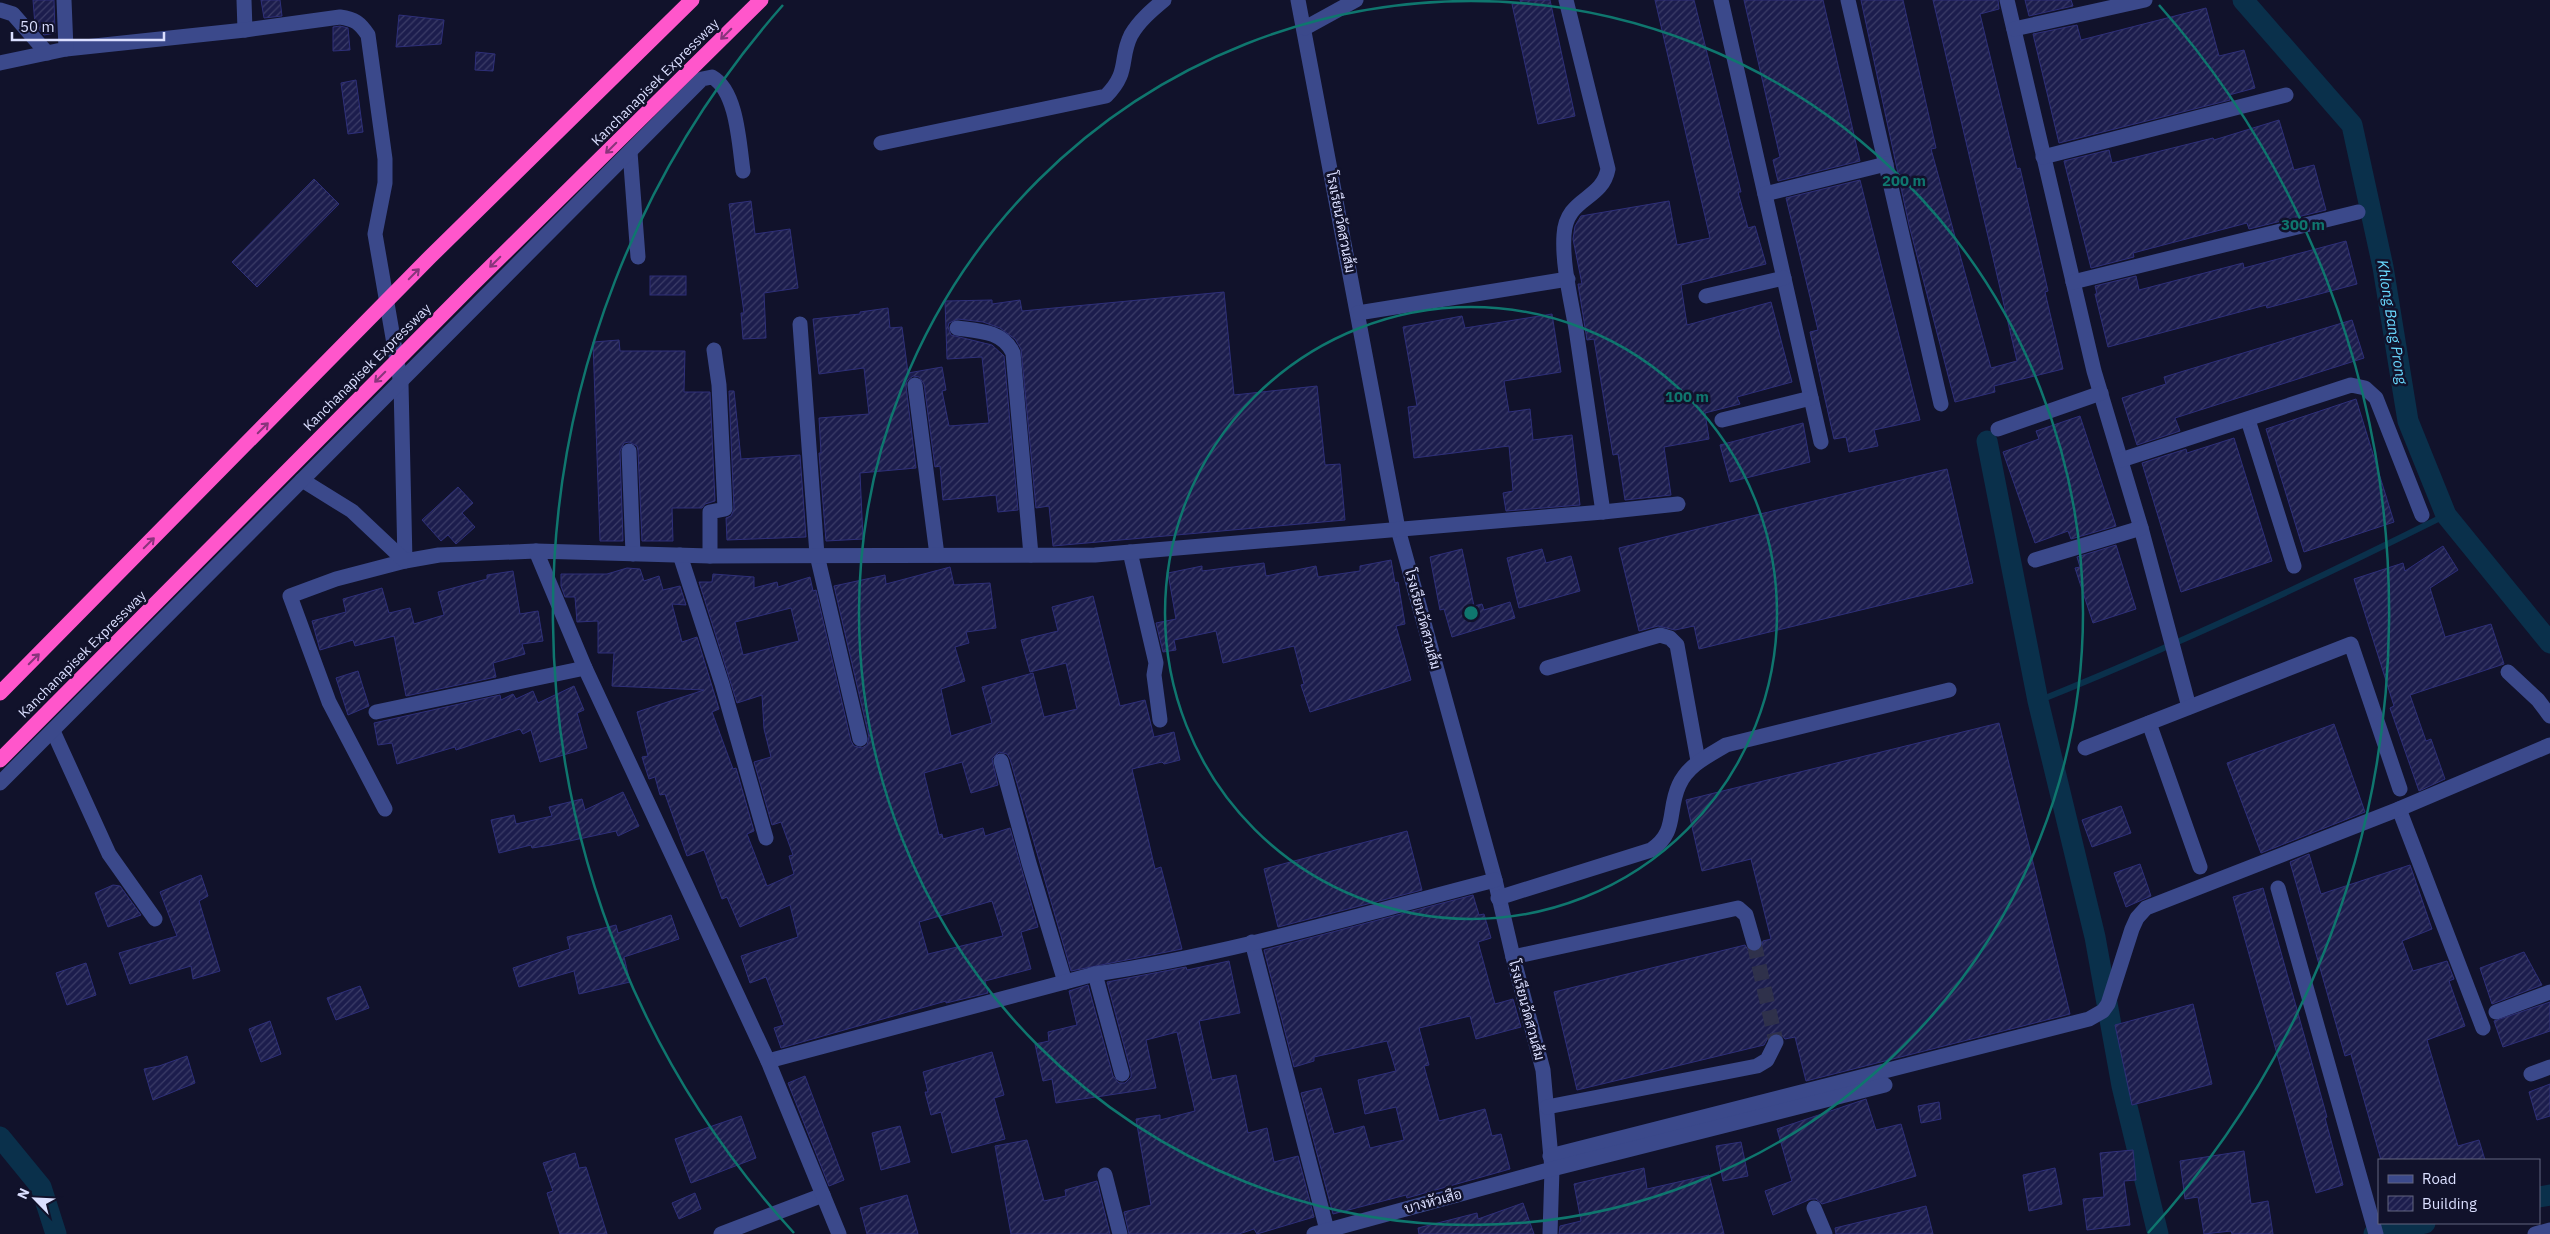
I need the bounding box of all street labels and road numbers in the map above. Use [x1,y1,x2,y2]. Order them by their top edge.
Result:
street label: Kanchanapisek Expressway [587,14,723,150]
street label: โรงเรียนวัดสวนส้ม [1322,169,1360,274]
street label: Kanchanapisek Expressway [299,299,435,435]
street label: โรงเรียนวัดสวนส้ม [1401,566,1445,671]
street label: Kanchanapisek Expressway [14,586,150,722]
street label: โรงเรียนวัดสวนส้ม [1505,957,1549,1062]
street label: บางหัวเสือ [1402,1185,1464,1217]

